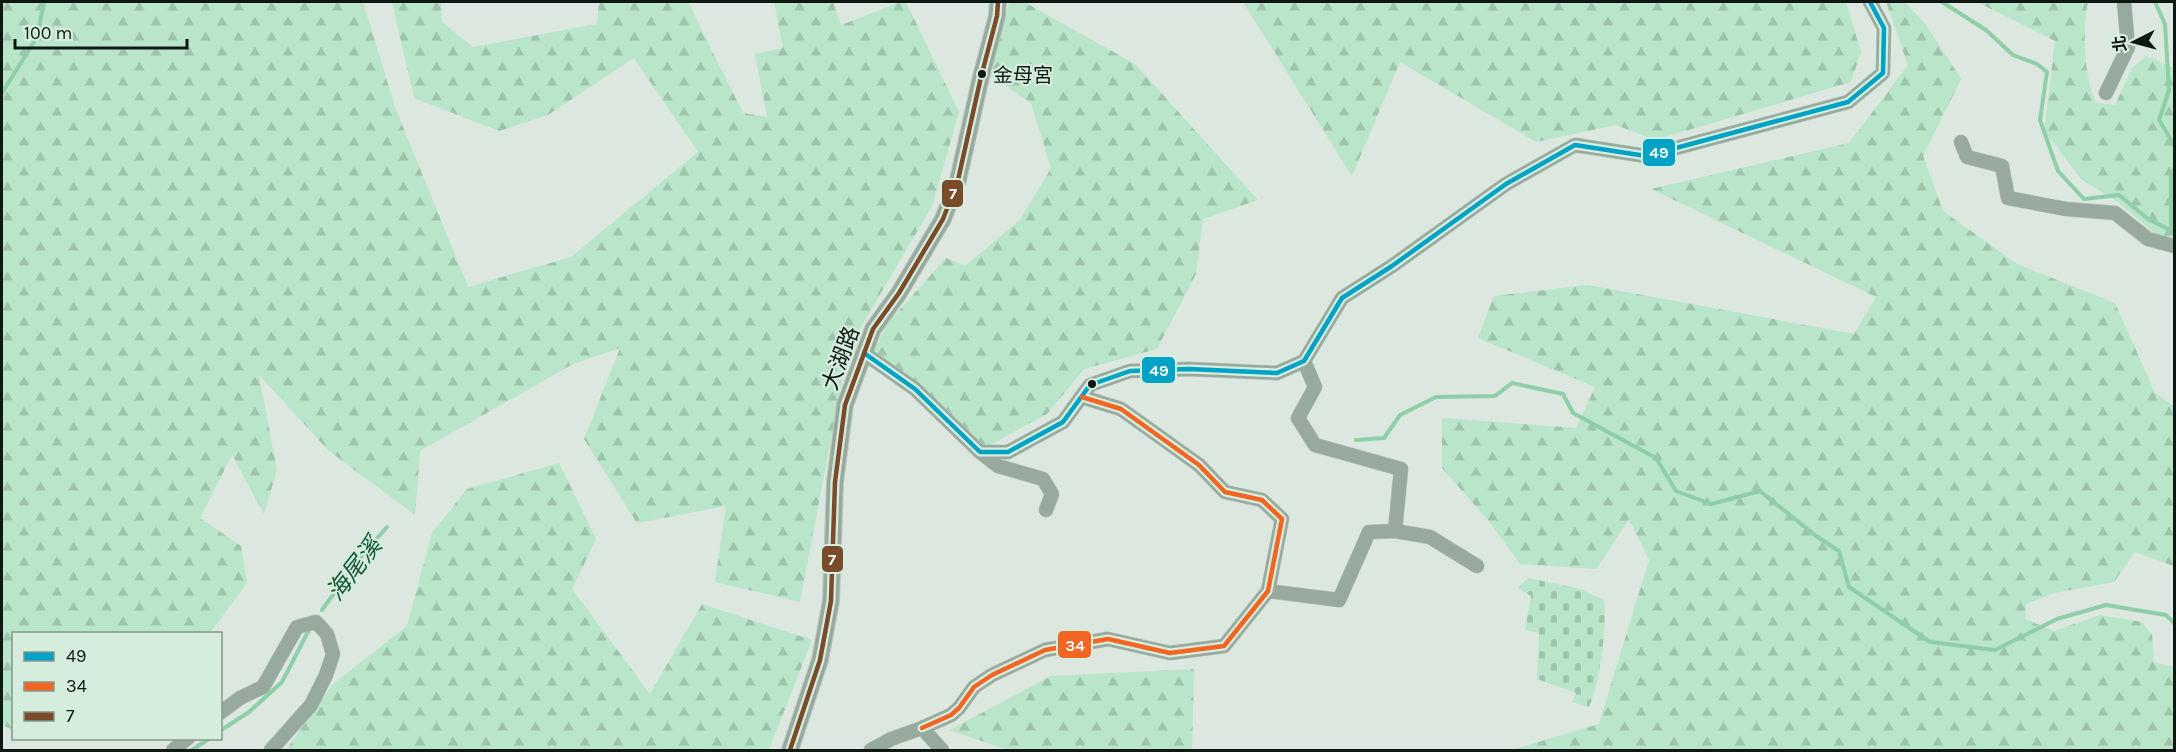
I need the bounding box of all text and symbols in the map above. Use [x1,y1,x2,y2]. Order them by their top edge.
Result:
scale bar [15,12,188,50]
north arrow [2104,12,2164,72]
text: 100 m [24,22,72,44]
text: 北 [2109,35,2130,52]
place label: 金母宮 [993,64,1053,87]
marker: 金母宮 [976,68,988,80]
line badge: 49 [1642,138,1676,167]
text: 49 [1649,143,1669,162]
line badge: 7 [941,179,964,208]
text: 7 [949,184,957,203]
street label: 大湖路 [817,323,865,394]
line badge: 49 [1141,356,1176,384]
text: 49 [1149,361,1169,380]
unlabelled marker [1086,378,1098,390]
water label: 海尾溪 [321,530,389,606]
line badge: 7 [821,545,844,573]
text: 7 [828,550,836,569]
line badge: 34 [1057,630,1092,659]
legend [12,632,222,740]
text: 34 [1065,636,1085,655]
text: 49 [66,645,87,667]
text: 34 [66,675,87,697]
text: 7 [66,705,75,727]

